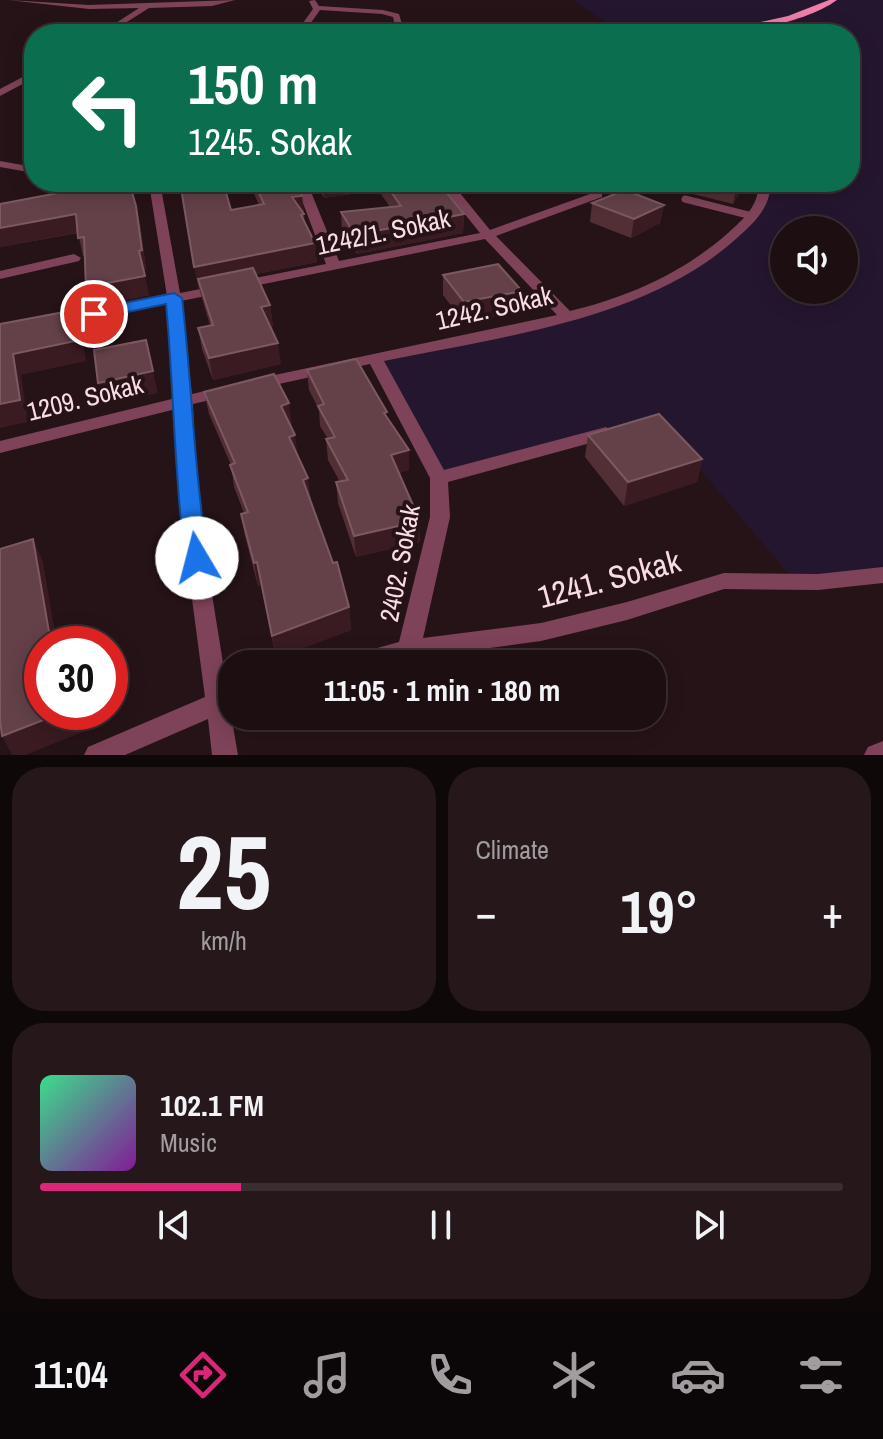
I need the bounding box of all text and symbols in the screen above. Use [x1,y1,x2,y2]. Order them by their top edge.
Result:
text: 150 m [188,46,318,121]
icon: left [56,56,160,160]
text: 1245. Sokak [188,118,352,166]
street label: 1242/1. Sokak [313,200,454,263]
map controls [770,216,858,304]
button: sound [770,216,858,304]
street label: 1242. Sokak [432,277,556,338]
pin [60,280,128,348]
icon: arrive [72,292,116,336]
street label: 1209. Sokak [23,366,147,429]
street label: 2402. Sokak [371,501,428,624]
position arrow [155,516,239,600]
street label: 1241. Sokak [533,539,686,618]
speed limit sign: 30 [24,626,128,730]
text: 11:05 · 1 min · 180 m [324,670,560,710]
text: 25 [176,801,271,941]
text: Climate [476,832,549,867]
text: 19° [620,871,699,952]
text: − [476,882,497,942]
text: + [822,882,843,942]
text: km/h [201,923,247,958]
text: 102.1 FM [160,1085,264,1125]
text: Music [160,1125,217,1160]
icon: previous [152,1203,196,1247]
icon: pause [419,1203,463,1247]
icon: next [687,1203,731,1247]
icon: directions [175,1347,231,1403]
icon: music [299,1347,355,1403]
icon: phone [422,1347,478,1403]
icon: climate [546,1347,602,1403]
icon: car [670,1347,726,1403]
icon: filters [793,1347,849,1403]
text: 11:04 [34,1351,108,1399]

